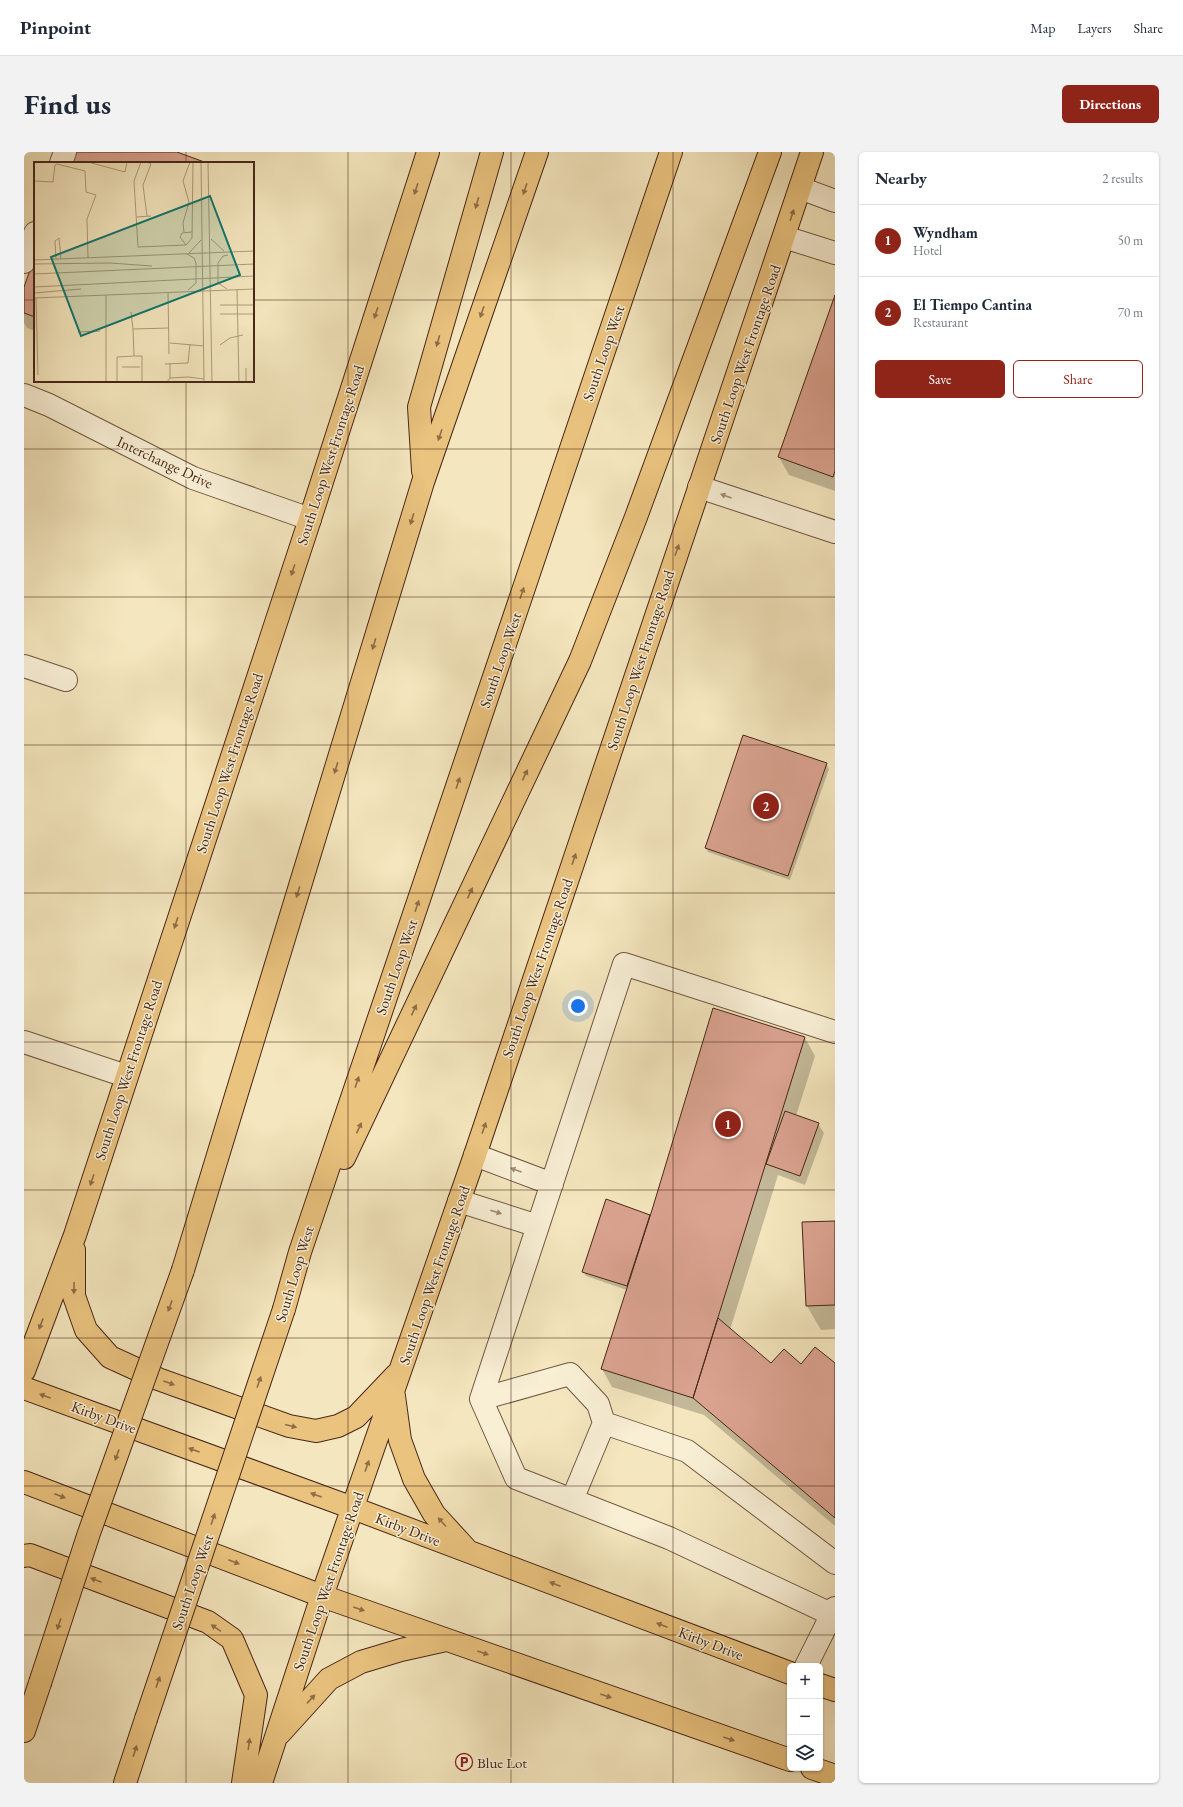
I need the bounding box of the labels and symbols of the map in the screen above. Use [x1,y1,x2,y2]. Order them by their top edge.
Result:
inset map [34,162,254,382]
one-way arrow [413,183,419,195]
one-way arrow [521,183,527,195]
one-way arrow [474,197,480,209]
one-way arrow [789,209,795,221]
street label: South Loop West Frontage Road [705,262,785,446]
street label: South Loop West [578,302,628,403]
one-way arrow [479,306,485,318]
one-way arrow [373,307,379,319]
one-way arrow [435,336,441,348]
street label: South Loop West Frontage Road [292,362,368,547]
one-way arrow [436,429,442,441]
street label: Interchange Drive [114,431,216,493]
one-way arrow [720,493,732,499]
one-way arrow [409,514,415,526]
one-way arrow [675,544,681,556]
one-way arrow [290,564,296,576]
street label: South Loop West Frontage Road [602,567,678,752]
one-way arrow [519,587,525,599]
street label: South Loop West [475,609,525,710]
one-way arrow [371,638,377,650]
street label: South Loop West Frontage Road [191,670,267,855]
one-way arrow [333,762,339,774]
one-way arrow [522,770,528,781]
one-way arrow [455,776,461,788]
pin: 2 [753,791,779,821]
one-way arrow [571,853,577,865]
street label: South Loop West Frontage Road [497,876,577,1060]
one-way arrow [295,887,301,899]
one-way arrow [467,887,473,898]
one-way arrow [414,899,420,911]
street label: South Loop West [371,916,421,1017]
one-way arrow [173,917,179,929]
street label: South Loop West Frontage Road [90,977,166,1162]
your location [568,996,588,1016]
one-way arrow [411,1005,417,1016]
one-way arrow [354,1076,360,1088]
pin: 1 [715,1109,741,1139]
one-way arrow [356,1122,362,1133]
one-way arrow [481,1122,487,1134]
one-way arrow [509,1167,521,1173]
one-way arrow [89,1174,95,1186]
street label: South Loop West Frontage Road [394,1183,474,1367]
one-way arrow [490,1209,502,1215]
street label: South Loop West [270,1223,318,1324]
one-way arrow [71,1282,77,1295]
one-way arrow [167,1301,173,1313]
one-way arrow [38,1319,44,1331]
one-way arrow [256,1376,262,1388]
one-way arrow [163,1380,175,1386]
one-way arrow [39,1393,51,1399]
street label: Kirby Drive [69,1396,139,1438]
one-way arrow [285,1423,297,1429]
one-way arrow [187,1447,199,1453]
one-way arrow [114,1449,120,1461]
one-way arrow [364,1460,370,1472]
street label: South Loop West Frontage Road [288,1489,368,1673]
one-way arrow [310,1491,322,1497]
one-way arrow [55,1493,67,1499]
street label: Kirby Drive [373,1508,443,1550]
one-way arrow [210,1512,216,1524]
one-way arrow [438,1518,447,1527]
street label: South Loop West [167,1531,217,1632]
one-way arrow [229,1560,241,1566]
one-way arrow [89,1576,101,1582]
one-way arrow [549,1581,561,1587]
one-way arrow [354,1606,366,1612]
one-way arrow [56,1618,62,1630]
one-way arrow [655,1621,667,1627]
street label: Kirby Drive [676,1622,746,1664]
one-way arrow [211,1624,222,1632]
one-way arrow [478,1650,490,1656]
one-way arrow [155,1675,161,1687]
one-way arrow [600,1693,612,1699]
one-way arrow [306,1694,316,1704]
one-way arrow [723,1736,735,1742]
one-way arrow [246,1738,252,1750]
one-way arrow [133,1744,139,1756]
parking icon: Blue Lot [454,1752,474,1772]
place label: Blue Lot [477,1753,527,1772]

